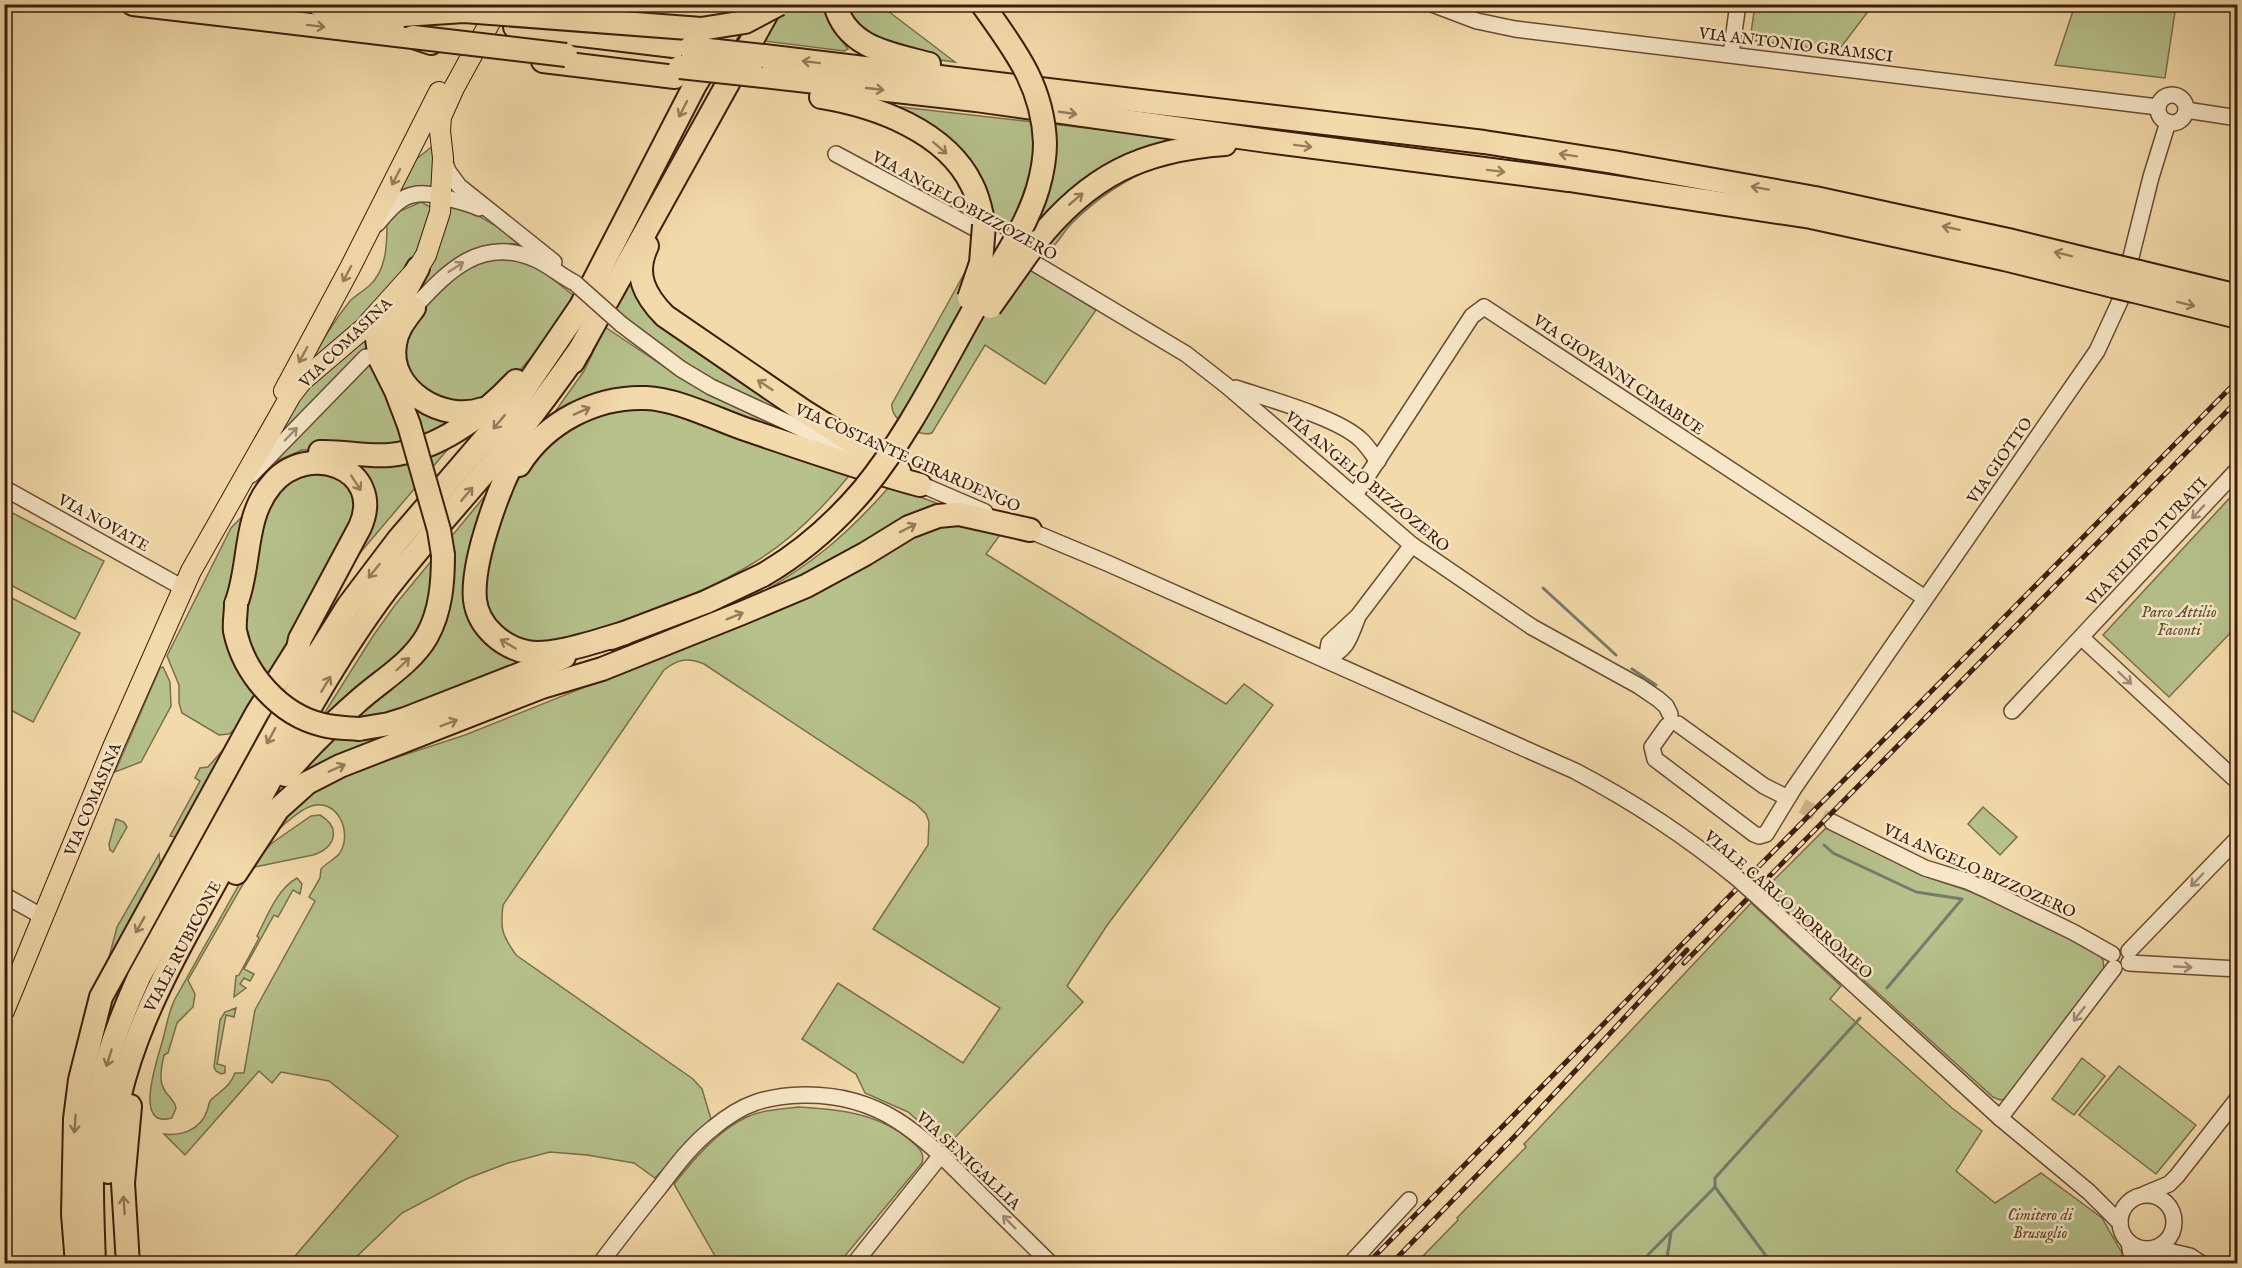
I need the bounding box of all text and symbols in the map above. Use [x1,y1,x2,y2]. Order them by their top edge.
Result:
one-way arrow [306,20,325,31]
street label: VIA ANTONIO GRAMSCI [1697,24,1894,68]
one-way arrow [802,56,822,67]
one-way arrow [864,83,884,94]
one-way arrow [677,100,689,117]
one-way arrow [1058,108,1078,119]
one-way arrow [932,141,947,155]
one-way arrow [1293,141,1312,152]
street label: VIA ANGELO BIZZOZERO [867,147,1060,266]
one-way arrow [1558,150,1578,161]
one-way arrow [1486,166,1506,177]
one-way arrow [390,168,402,185]
one-way arrow [1750,183,1770,194]
one-way arrow [1068,192,1083,206]
one-way arrow [1941,222,1961,233]
one-way arrow [2054,247,2073,259]
one-way arrow [447,261,463,273]
one-way arrow [341,265,353,282]
street label: VIA COMASINA [295,293,398,394]
one-way arrow [2176,298,2195,310]
street label: VIA GIOVANNI CIMABUE [1528,310,1707,440]
one-way arrow [297,346,309,363]
one-way arrow [757,379,773,391]
street label: VIA COSTANTE GIRARDENGO [790,400,1023,518]
one-way arrow [573,405,591,416]
street label: VIA ANGELO BIZZOZERO [1280,407,1453,557]
one-way arrow [492,414,506,429]
street label: VIA GIOTTO [1963,414,2038,509]
one-way arrow [283,427,298,442]
one-way arrow [350,474,363,491]
street label: VIA FILIPPO TURATI [2082,474,2212,612]
one-way arrow [460,487,474,502]
street label: VIA NOVATE [53,490,152,557]
one-way arrow [2191,504,2205,519]
one-way arrow [899,522,917,534]
one-way arrow [367,563,380,579]
park label: Parco Attilio Faconti [2141,603,2217,641]
one-way arrow [725,610,743,621]
one-way arrow [500,638,517,650]
one-way arrow [395,657,410,671]
one-way arrow [2117,671,2132,685]
one-way arrow [320,676,332,693]
one-way arrow [440,716,458,727]
one-way arrow [265,727,276,745]
street label: VIA COMASINA [61,739,127,861]
one-way arrow [328,761,346,773]
street label: VIA ANGELO BIZZOZERO [1879,820,2079,923]
street label: VIALE CARLO BORROMEO [1699,826,1876,984]
one-way arrow [2190,872,2204,887]
street label: VIALE RUBICONE [140,878,227,1017]
one-way arrow [134,915,145,933]
one-way arrow [2173,961,2193,972]
one-way arrow [2072,1006,2085,1022]
one-way arrow [103,1048,114,1067]
street label: VIA SENIGALLIA [911,1107,1025,1216]
one-way arrow [70,1114,81,1134]
one-way arrow [119,1196,130,1216]
park label: Cimitero di Brusuglio [2007,1206,2074,1244]
one-way arrow [1002,1215,1017,1230]

